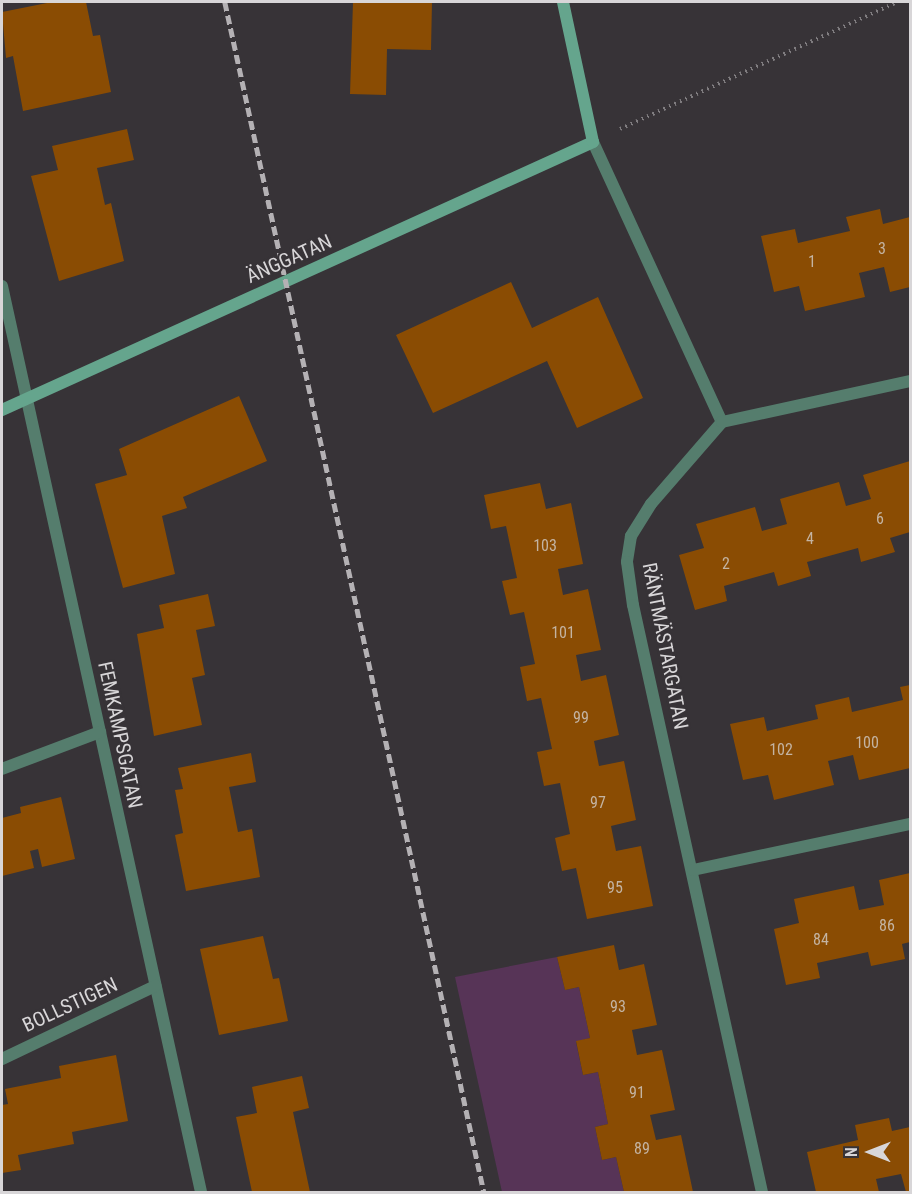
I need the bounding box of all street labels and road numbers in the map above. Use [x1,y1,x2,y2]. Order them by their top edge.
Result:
street label: ÄNGGATAN [242,229,336,289]
street label: RÄNTMÄSTARGATAN [637,561,693,731]
street label: FEMKAMPSGATAN [93,659,147,811]
street label: BOLLSTIGEN [19,973,121,1037]

